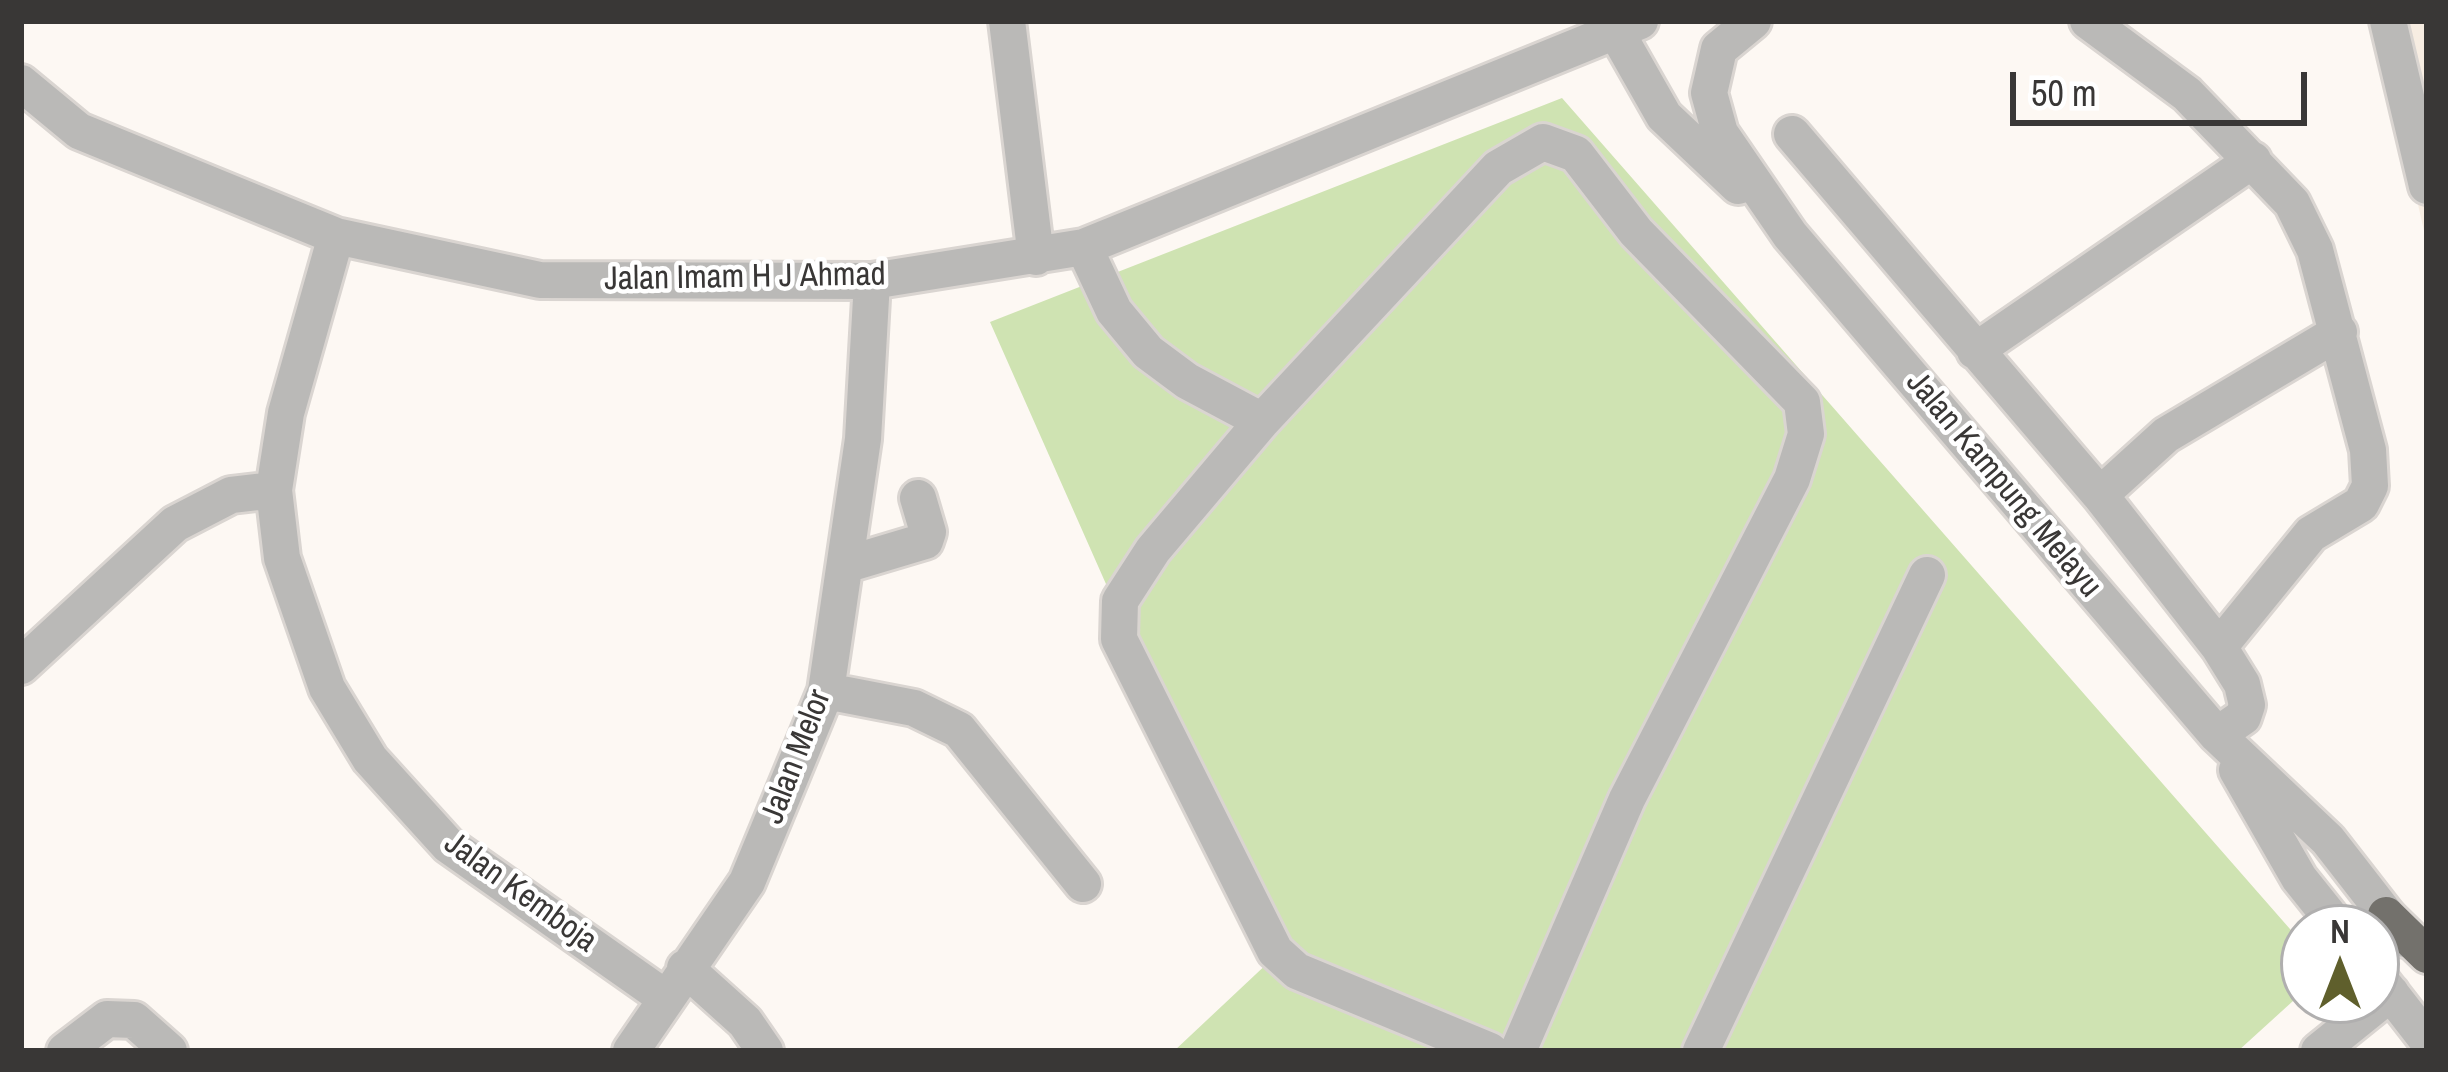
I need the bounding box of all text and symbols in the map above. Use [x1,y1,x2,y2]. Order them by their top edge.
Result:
scale bar [2016,48,2313,122]
text: 50 m [2031,69,2097,117]
street label: Jalan Imam H J Ahmad [604,256,886,300]
street label: Jalan Kampung Melayu [1897,364,2109,606]
street label: Jalan Melor [753,685,841,829]
street label: Jalan Kemboja [436,824,604,962]
north arrow [2280,904,2400,1024]
text: N [2330,909,2350,953]

